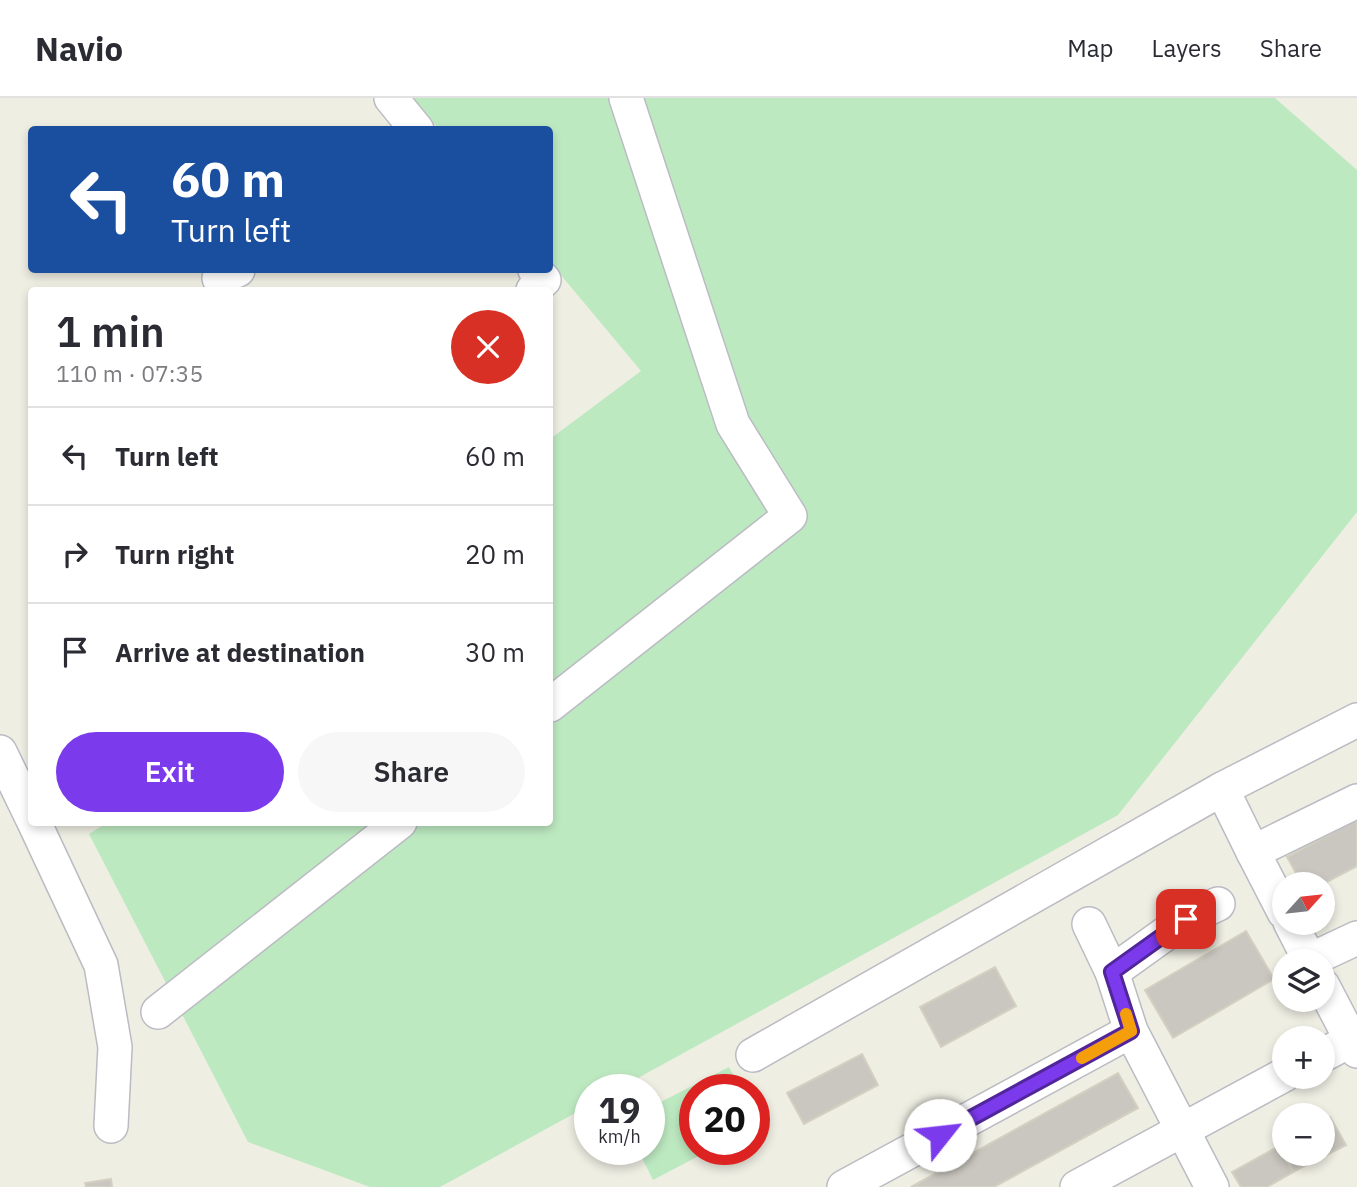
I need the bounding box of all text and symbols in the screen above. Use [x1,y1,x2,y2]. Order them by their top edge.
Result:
text: Navio [35,27,123,70]
text: Map [1067,32,1114,64]
text: Layers [1152,32,1222,64]
text: Share [1260,32,1322,64]
text: 60 m [171,147,285,210]
icon: left [56,154,147,245]
text: Turn left [171,209,291,251]
text: 1 min [56,304,165,359]
button: close [451,310,525,384]
text: 110 m · 07:35 [56,358,203,388]
icon: left [56,437,94,475]
text: Turn left [115,439,218,473]
text: 60 m [465,439,525,473]
icon: right [56,535,94,573]
text: Turn right [115,537,234,571]
text: 20 m [465,537,525,571]
icon: arrive [56,633,94,671]
text: Arrive at destination [115,635,365,669]
text: 30 m [465,635,525,669]
button: Exit [56,732,284,812]
button: Share [298,732,525,812]
north arrow [1272,872,1335,934]
map controls [1272,872,1335,1166]
pin [1156,889,1216,949]
icon: arrive [1167,900,1205,938]
button: layers [1272,949,1335,1012]
button: + [1272,1026,1335,1089]
speed limit sign: 20 [679,1074,770,1165]
text: 19 [598,1087,641,1133]
position arrow [903,1098,977,1172]
button: − [1272,1103,1335,1166]
text: km/h [598,1125,641,1148]

